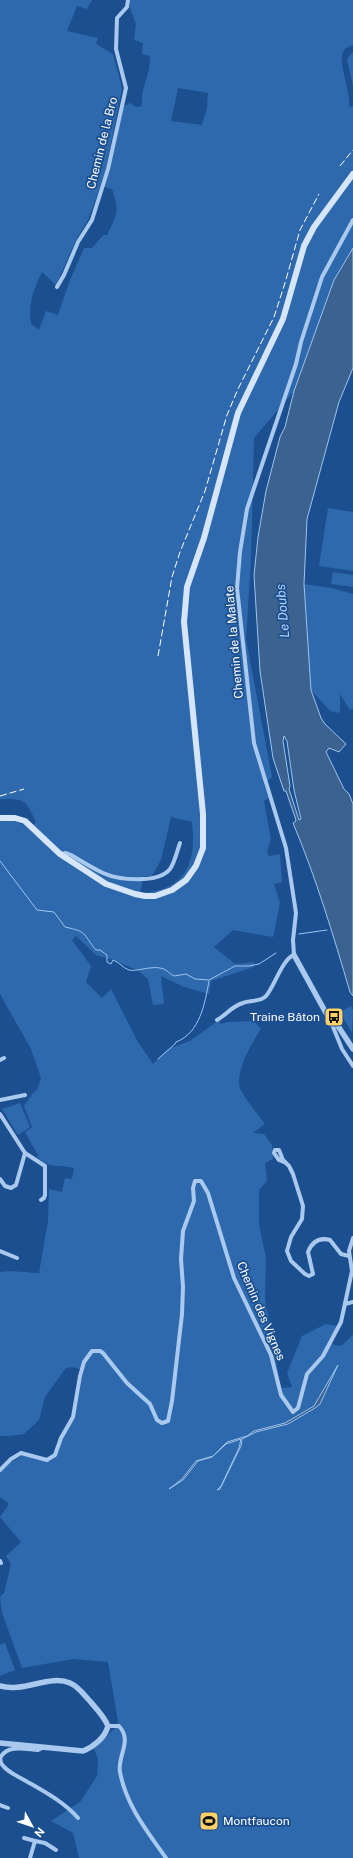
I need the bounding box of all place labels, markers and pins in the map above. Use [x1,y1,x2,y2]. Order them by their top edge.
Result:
bus stop icon: Traine Bâton [323,1006,345,1028]
place label: Traine Bâton [250,1010,320,1024]
sports icon: Montfaucon [198,1810,220,1832]
place label: Montfaucon [223,1814,290,1828]

